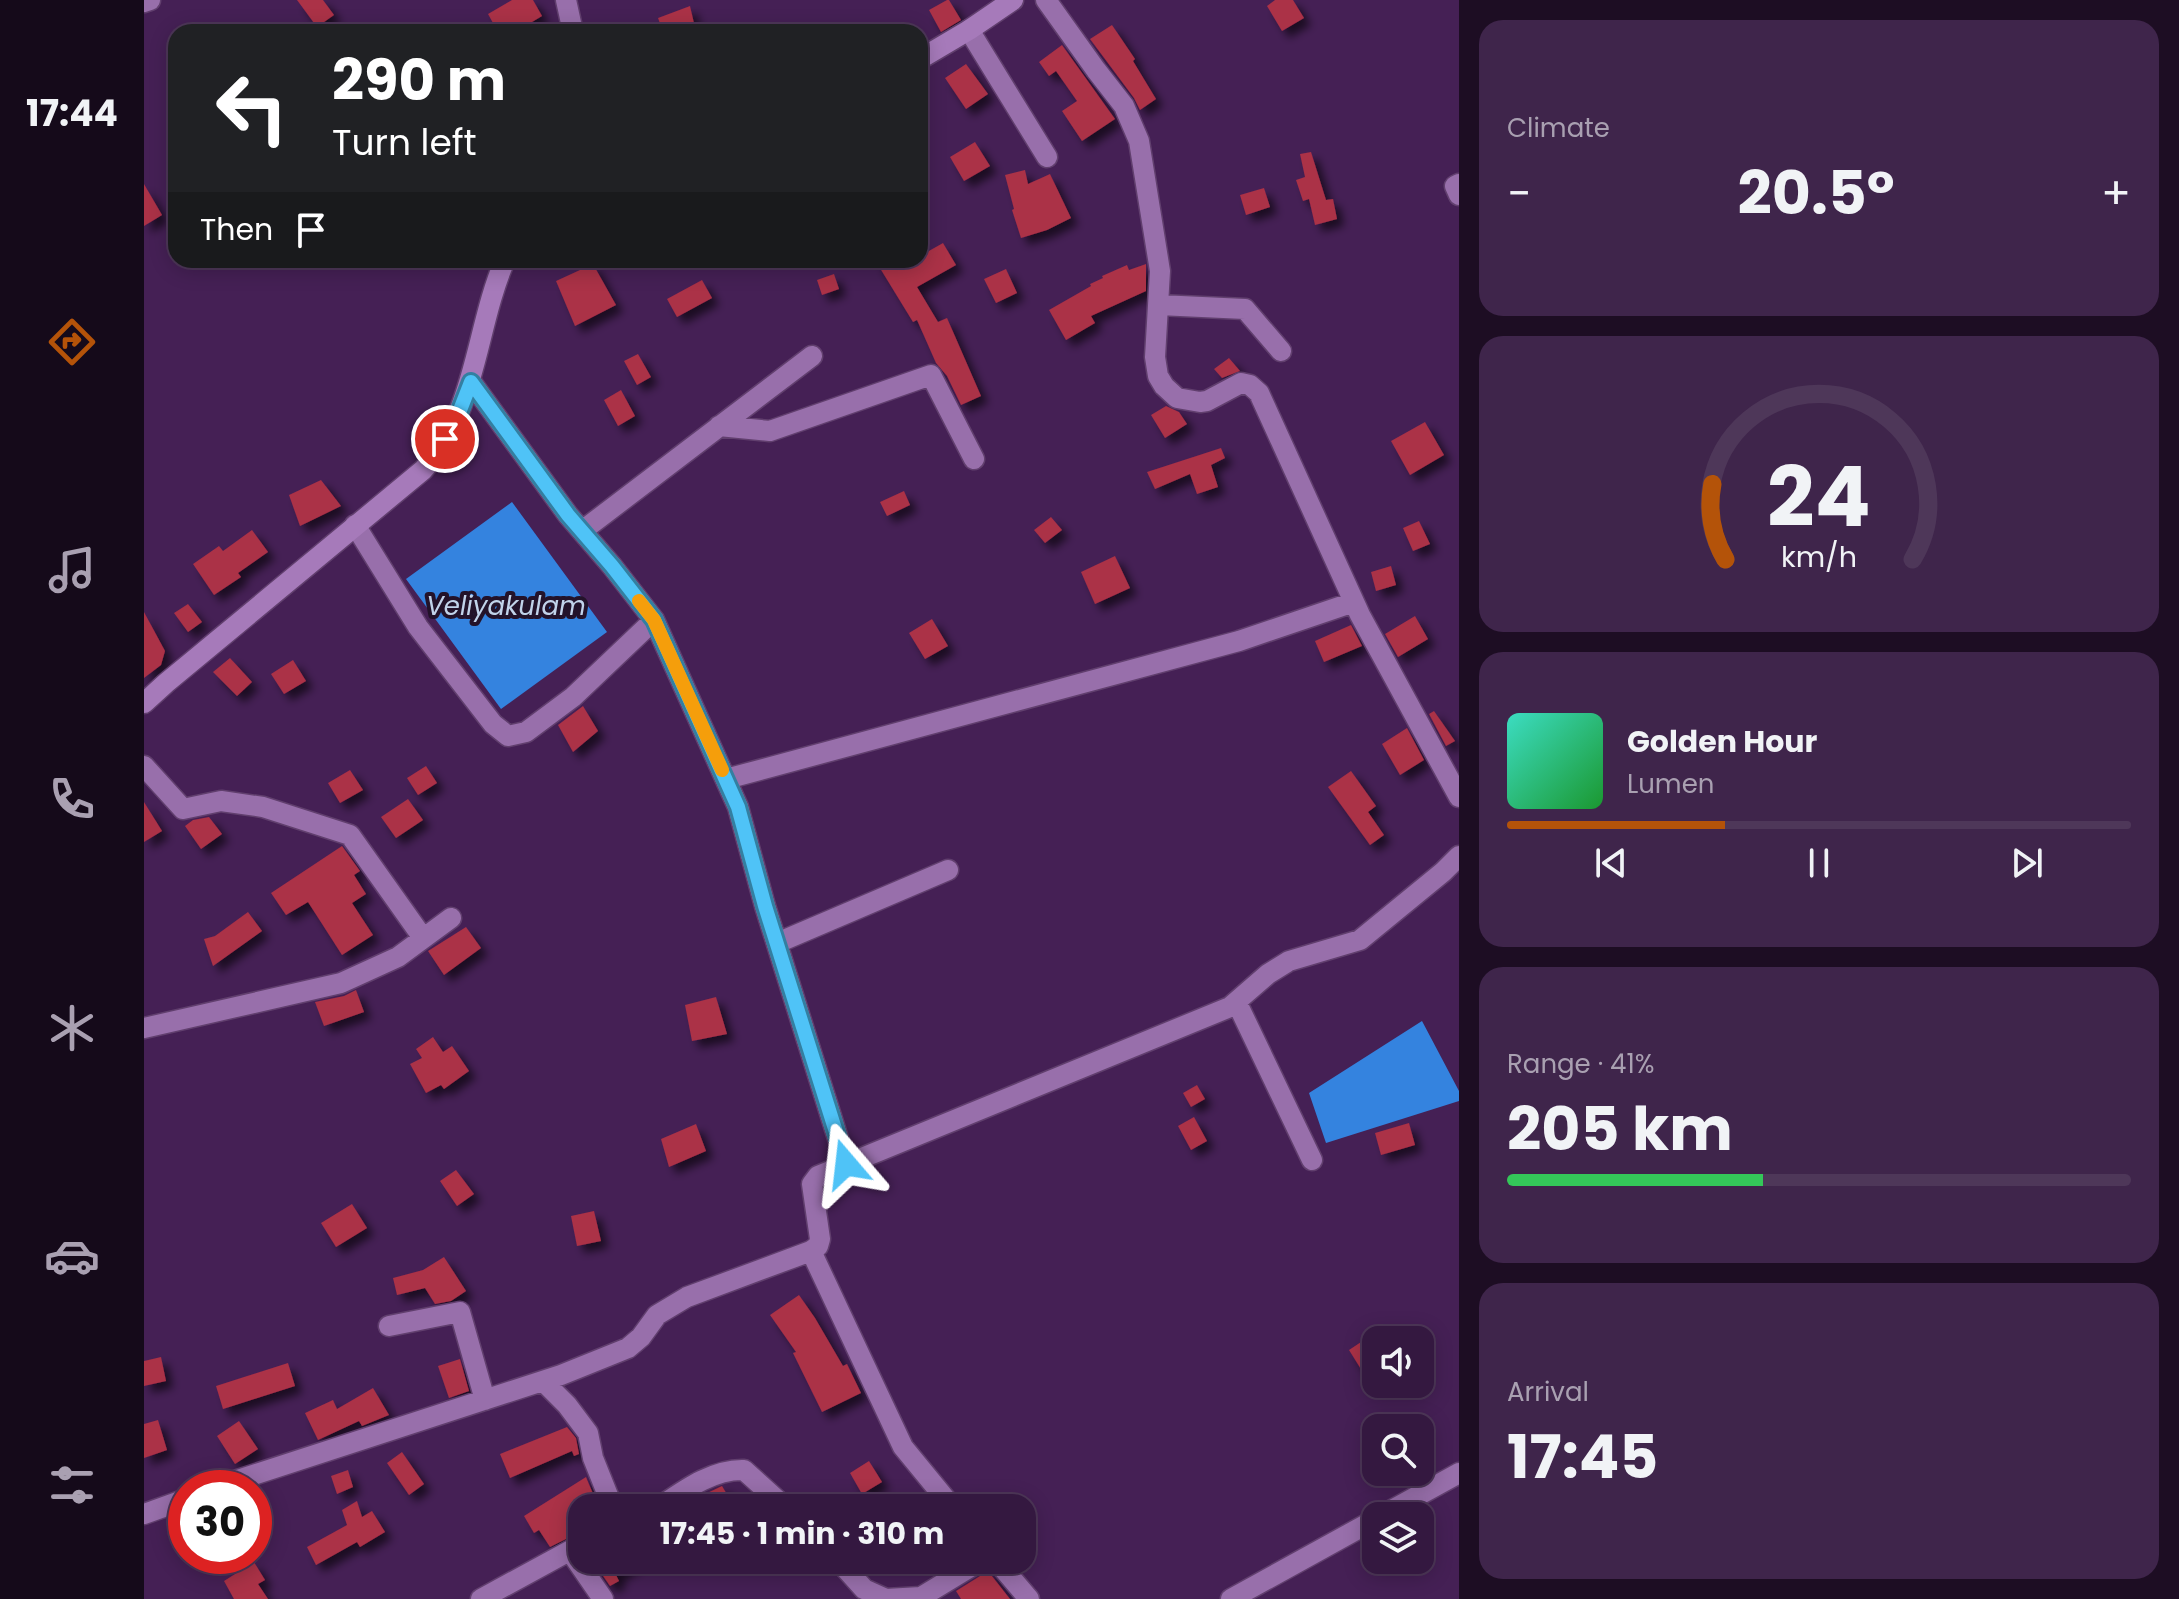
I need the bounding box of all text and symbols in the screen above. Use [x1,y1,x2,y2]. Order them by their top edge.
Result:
text: 290 m [332,41,506,120]
icon: left [200,56,304,160]
text: 17:44 [26,88,118,139]
text: Climate [1507,110,1610,146]
text: Turn left [332,117,477,168]
text: 20.5° [1738,151,1895,235]
text: − [1507,163,1531,224]
text: + [2101,163,2131,224]
text: Then [200,208,273,251]
icon: arrive [289,208,333,252]
icon: directions [44,314,100,370]
pin [411,405,479,473]
icon: arrive [423,417,467,461]
text: 24 [1767,438,1871,554]
text: km/h [1781,537,1857,577]
icon: music [44,542,100,598]
water label: Veliyakulam [426,588,586,624]
text: Golden Hour [1627,720,1817,763]
text: Lumen [1627,766,1714,802]
icon: phone [44,771,100,827]
icon: previous [1589,841,1633,885]
icon: pause [1797,841,1841,885]
icon: next [2005,841,2049,885]
icon: climate [44,1000,100,1056]
text: Range · 41% [1507,1046,1655,1082]
text: 205 km [1507,1087,1733,1171]
position arrow [804,1122,888,1206]
icon: car [44,1228,100,1284]
map controls [1362,1326,1434,1574]
button: sound [1362,1326,1434,1398]
text: Arrival [1507,1374,1589,1410]
button: search [1362,1414,1434,1486]
text: 17:45 [1507,1415,1658,1499]
icon: filters [44,1457,100,1513]
speed limit sign: 30 [168,1470,272,1574]
button: layers [1362,1502,1434,1574]
text: 17:45 · 1 min · 310 m [660,1512,944,1555]

